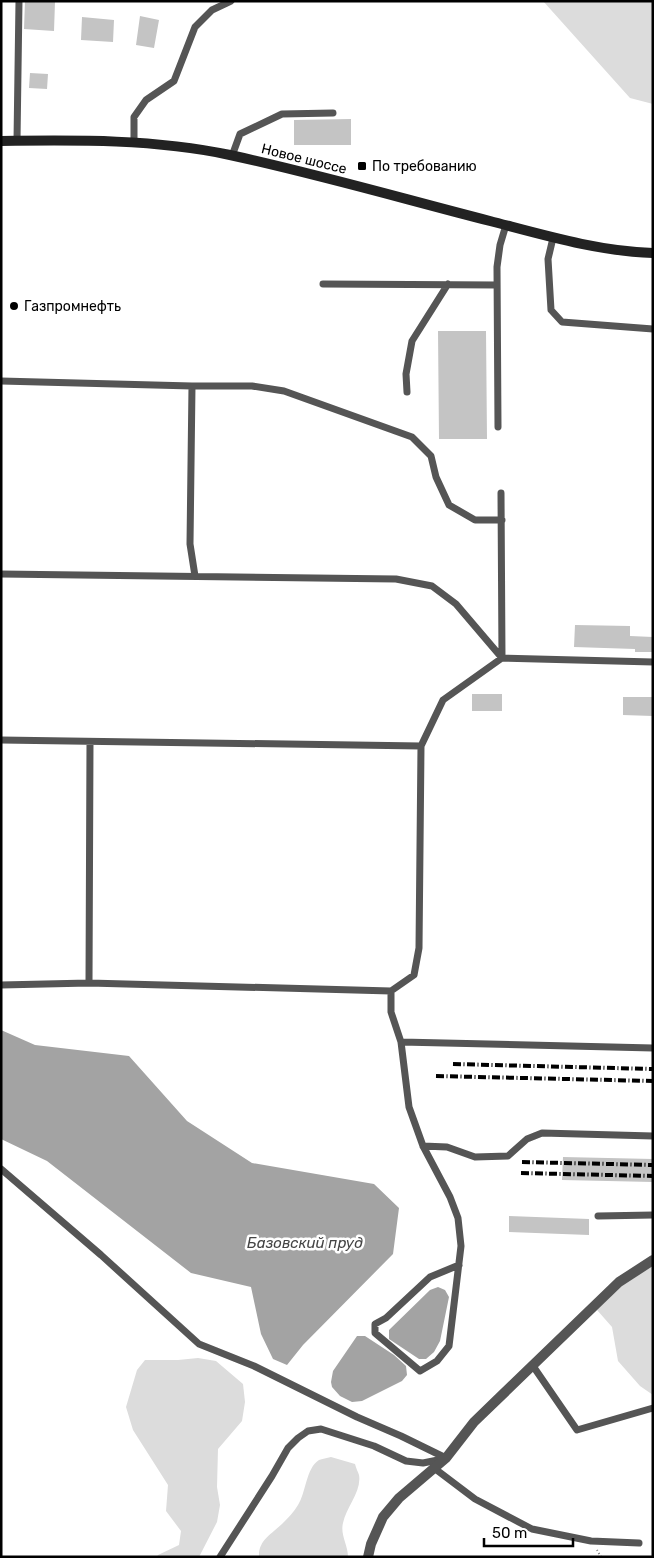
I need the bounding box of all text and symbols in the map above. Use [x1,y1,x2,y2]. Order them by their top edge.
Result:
street label: Новое шоссе [259,140,349,178]
place label: По требованию [372,158,477,175]
marker: По требованию [356,160,368,172]
place label: Газпромнефть [24,298,121,315]
marker: Газпромнефть [8,300,20,312]
water label: Базовский пруд [247,1234,363,1252]
scale bar [484,1516,573,1548]
text: 50 m [492,1524,527,1542]

